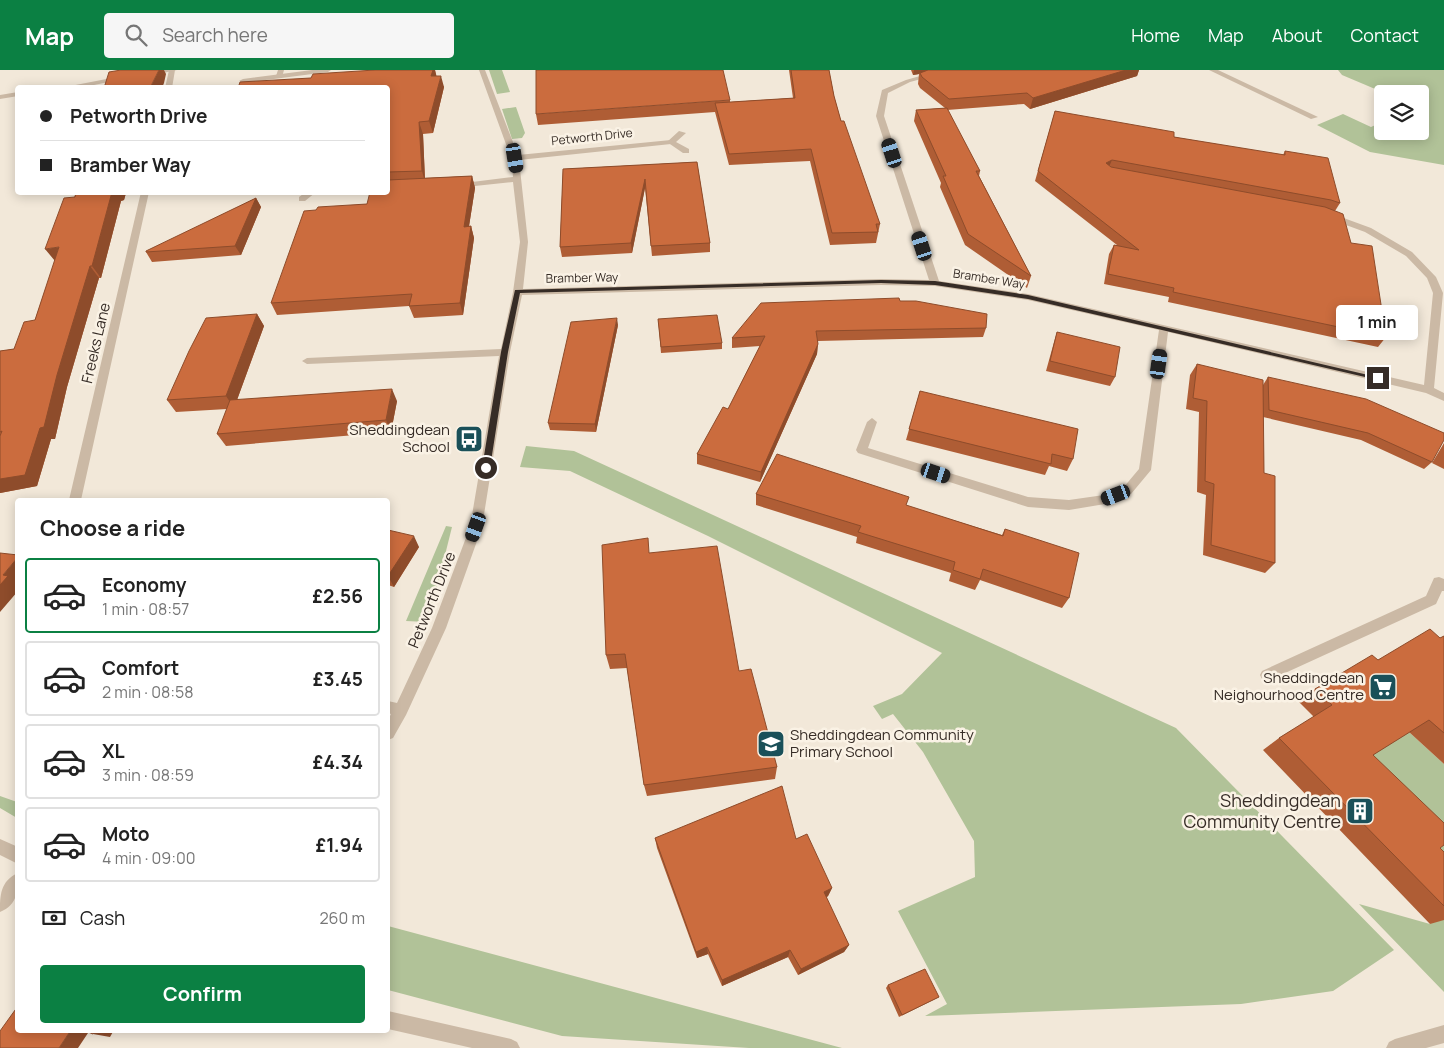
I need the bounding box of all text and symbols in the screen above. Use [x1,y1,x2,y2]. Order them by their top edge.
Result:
search box [104,13,454,58]
text: Map [25,19,74,52]
icon: search [122,21,150,49]
text: Search here [162,22,268,48]
text: Home [1131,23,1180,47]
text: Map [1208,23,1244,47]
text: About [1272,23,1322,47]
text: Contact [1350,23,1419,47]
map controls [1374,85,1429,140]
button: layers [1374,85,1429,140]
text: Petworth Drive [70,103,208,129]
street label: Petworth Drive [550,124,634,149]
car [880,136,903,170]
car [505,142,524,174]
text: Bramber Way [70,152,191,178]
car [910,229,933,263]
street label: Bramber Way [952,264,1027,293]
street label: Bramber Way [546,268,619,287]
street label: Freeks Lane [76,300,115,385]
callout: 1 min [1337,306,1419,340]
text: 1 min [1357,311,1397,333]
car [1149,348,1168,380]
route end [1367,367,1389,389]
place label: Sheddingdean School [349,419,450,457]
bus stop icon: Sheddingdean School [454,424,484,454]
route start [475,457,497,479]
car [919,461,952,485]
car [1099,483,1132,507]
car [463,510,488,544]
text: Choose a ride [40,513,185,543]
street label: Petworth Drive [403,548,461,651]
text: Economy [102,572,186,598]
icon: car [42,573,87,618]
text: £2.56 [312,583,363,609]
text: 1 min · 08:57 [102,598,189,620]
text: Comfort [102,655,179,681]
icon: car [42,656,87,701]
text: £3.45 [313,666,363,692]
place label: Sheddingdean Neighourhood Centre [1214,667,1364,705]
supermarket icon: Sheddingdean Neighourhood Centre [1368,672,1398,702]
text: 2 min · 08:58 [102,681,194,703]
place label: Sheddingdean Community Primary School [790,724,974,762]
school or university icon: Sheddingdean Community Primary School [756,729,786,759]
text: XL [102,738,125,764]
icon: car [42,739,87,784]
text: £4.34 [313,749,363,775]
text: 3 min · 08:59 [102,764,194,786]
place label: Sheddingdean Community Centre [1183,788,1341,833]
building icon: Sheddingdean Community Centre [1345,796,1375,826]
text: Moto [102,821,149,847]
icon: car [42,822,87,867]
text: £1.94 [315,832,363,858]
text: 4 min · 09:00 [102,847,195,869]
icon: cash [40,904,68,932]
text: Cash [80,905,125,931]
text: 260 m [319,907,365,929]
button: Confirm [40,965,365,1023]

